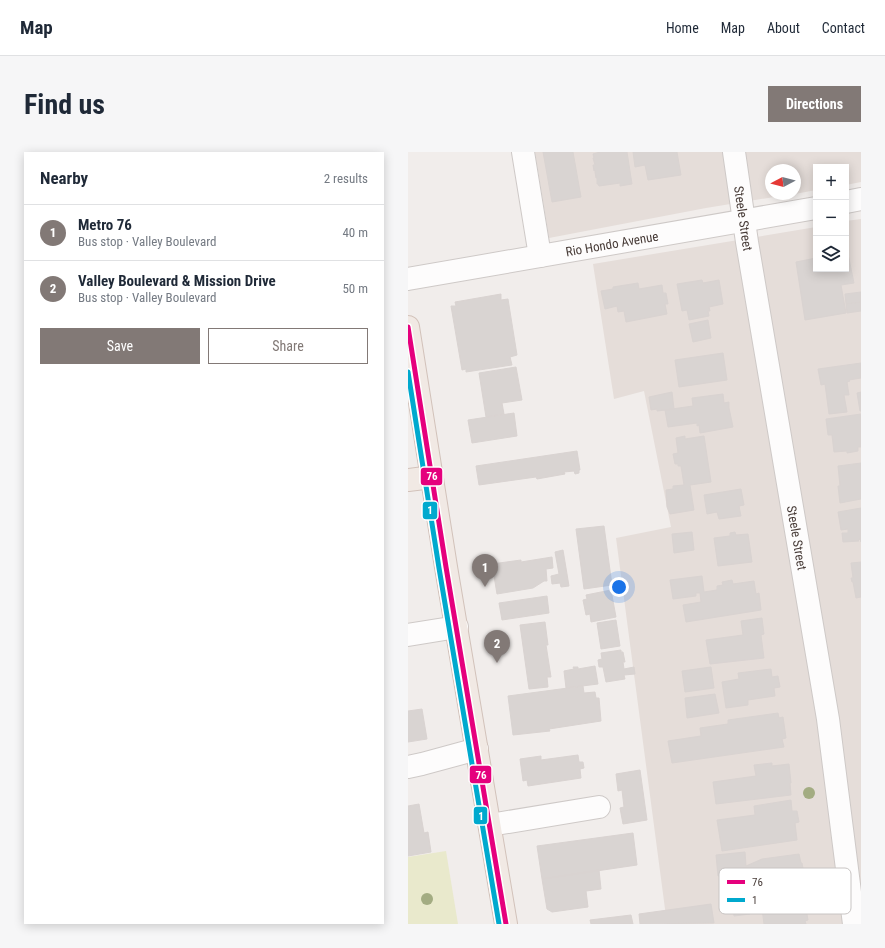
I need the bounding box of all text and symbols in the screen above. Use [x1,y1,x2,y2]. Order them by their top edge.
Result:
text: Map [20,16,53,39]
text: Home [666,20,699,36]
text: Map [721,20,745,36]
text: About [767,20,800,36]
text: Contact [822,20,865,36]
button: Directions [768,86,861,122]
text: Find us [24,88,105,121]
north arrow [765,164,801,200]
map controls [813,164,849,272]
button: + [813,164,849,200]
text: Nearby [40,168,88,188]
text: 2 results [324,171,368,186]
street label: Steele Street [731,185,756,252]
button: − [813,200,849,236]
text: Metro 76 [78,216,132,234]
text: 1 [50,225,56,240]
text: 40 m [342,225,368,240]
street label: Rio Hondo Avenue [564,228,659,259]
text: Bus stop · Valley Boulevard [78,234,217,249]
button: layers [813,236,849,272]
text: Valley Boulevard & Mission Drive [78,272,276,290]
text: 2 [50,281,56,296]
text: 50 m [342,281,368,296]
text: Bus stop · Valley Boulevard [78,290,217,305]
button: Save [40,328,200,364]
button: Share [208,328,368,364]
line badge: 76 [420,467,443,486]
text: 76 [426,470,438,483]
line badge: 1 [422,501,438,520]
text: 1 [427,504,433,517]
street label: Steele Street [784,504,810,571]
pin: 1 [472,554,498,587]
your location [609,577,629,597]
pin: 2 [484,630,510,663]
line badge: 76 [469,765,492,784]
text: 76 [475,769,487,782]
line badge: 1 [473,806,488,825]
text: 1 [478,810,484,823]
legend [719,868,851,914]
text: 76 [752,876,763,889]
text: 1 [752,894,757,907]

